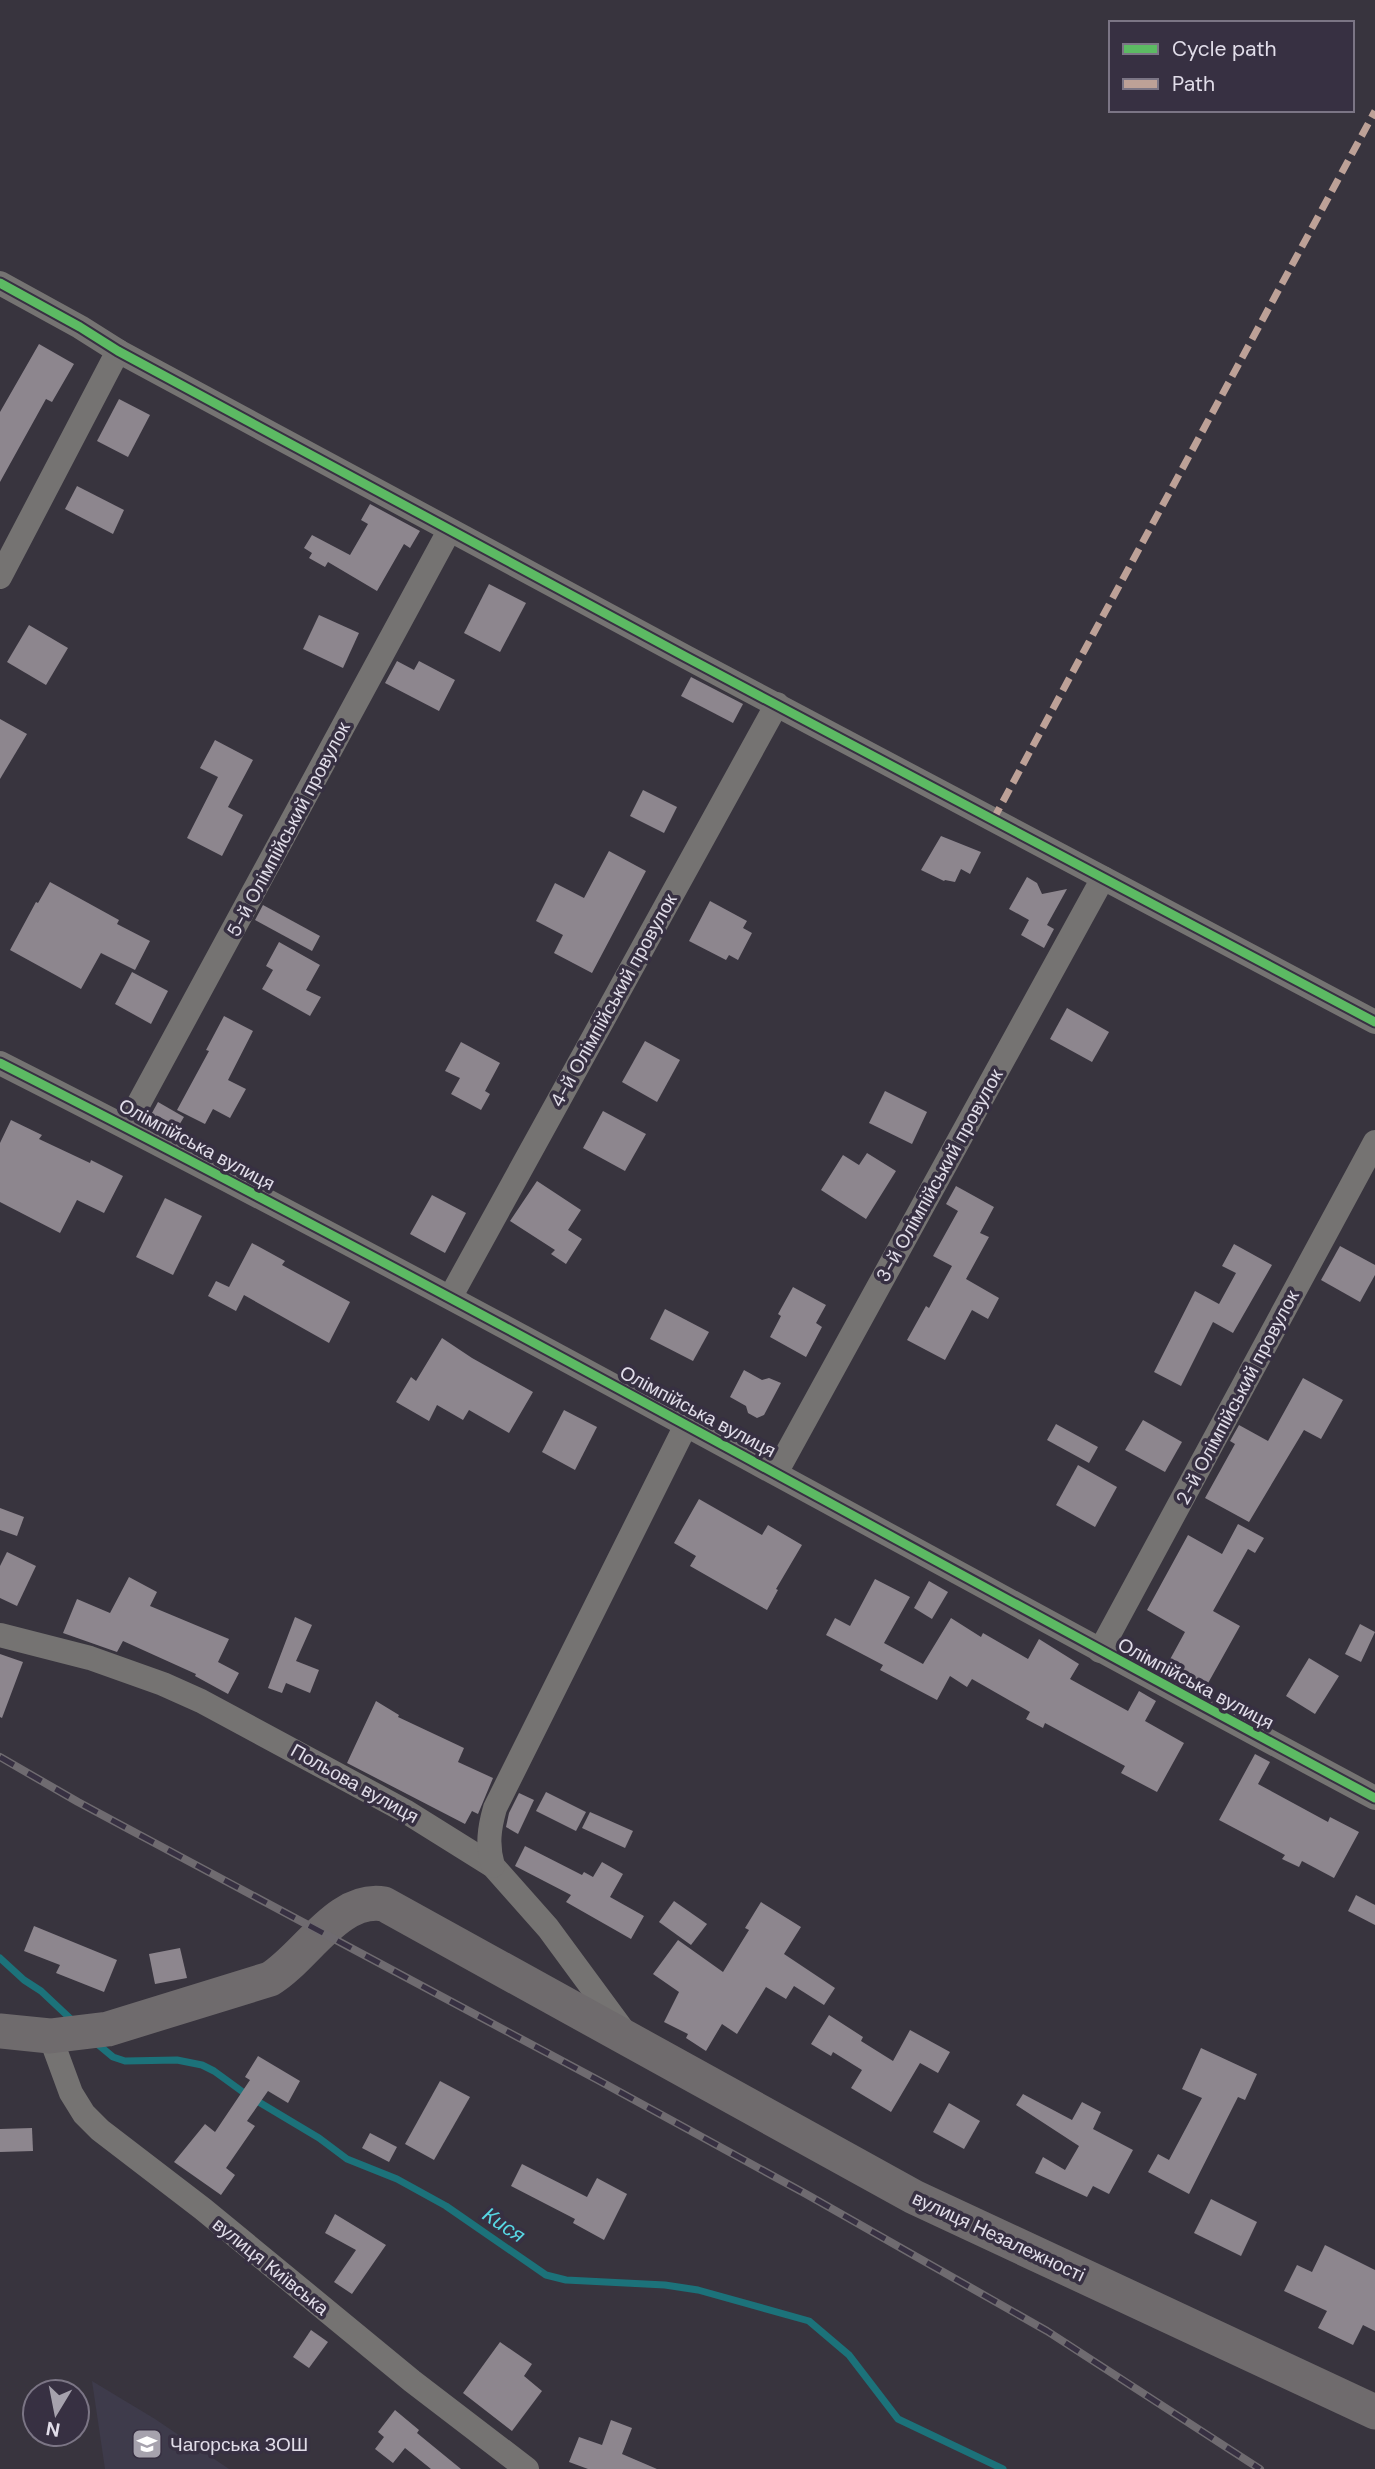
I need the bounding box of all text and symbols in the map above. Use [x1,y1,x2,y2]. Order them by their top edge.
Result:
legend [1109,21,1354,112]
text: Cycle path [1172,35,1277,63]
text: Path [1172,70,1215,98]
street label: 5-й Олімпійський провулок [221,717,356,941]
street label: 4-й Олімпійський провулок [544,889,683,1111]
street label: 3-й Олімпійський провулок [870,1064,1009,1286]
street label: Олімпійська вулиця [114,1093,279,1196]
street label: 2-й Олімпійський провулок [1170,1285,1305,1509]
street label: Олімпійська вулиця [615,1360,780,1463]
street label: Олімпійська вулиця [1113,1632,1278,1735]
street label: Польова вулиця [286,1738,423,1829]
street label: вулиця Незалежності [909,2186,1089,2287]
water label: Кися [477,2201,531,2249]
street label: вулиця Київська [208,2212,334,2321]
north arrow [21,2378,91,2448]
text: N [44,2416,62,2443]
school or university icon: Чагорська ЗОШ [130,2427,164,2461]
place label: Чагорська ЗОШ [170,2432,308,2457]

